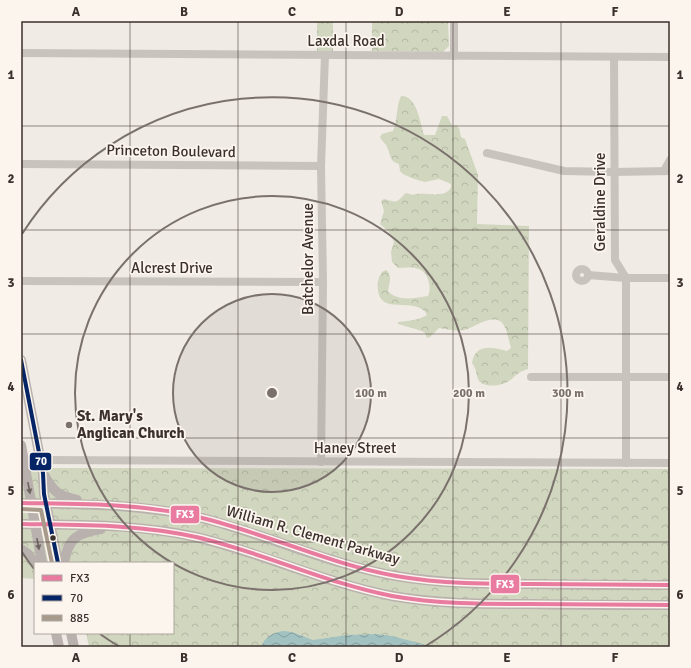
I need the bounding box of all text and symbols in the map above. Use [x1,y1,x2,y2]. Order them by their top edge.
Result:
text: A [72,4,81,20]
text: B [180,4,188,20]
text: C [288,4,296,20]
text: D [395,4,404,20]
text: E [503,4,511,20]
text: F [612,4,619,20]
street label: Laxdal Road [307,32,385,50]
text: 1 [7,67,15,83]
text: 1 [676,67,684,83]
street label: Princeton Boulevard [106,141,236,161]
street label: Geraldine Drive [591,153,609,251]
text: 2 [7,171,15,187]
text: 2 [676,171,684,187]
street label: Batchelor Avenue [299,203,317,315]
street label: Alcrest Drive [131,259,213,277]
text: 3 [7,275,15,291]
text: 3 [676,275,684,291]
text: 4 [7,379,15,395]
text: 4 [676,379,684,395]
centre of rings [265,386,279,400]
text: 100 m [355,386,387,401]
text: 200 m [453,386,485,401]
text: 300 m [552,386,584,401]
place label: St. Mary's Anglican Church [77,407,185,442]
marker: St. Mary's Anglican Church [64,420,74,430]
street label: Haney Street [314,439,396,457]
line badge: 70 [29,452,52,471]
text: 70 [35,455,47,468]
one-way arrow [27,482,33,494]
text: 5 [7,483,15,499]
text: 5 [676,483,684,499]
street label: William R. Clement Parkway [224,502,402,568]
line badge: FX3 [170,505,200,524]
text: FX3 [176,508,194,521]
unlabelled marker [48,533,58,543]
one-way arrow [36,538,42,550]
legend [34,562,174,634]
text: FX3 [70,571,90,586]
line badge: FX3 [490,574,520,594]
text: FX3 [496,578,514,591]
text: 6 [7,587,15,603]
text: 6 [676,587,684,603]
text: 70 [70,591,83,606]
text: 885 [70,611,89,626]
text: A [72,650,81,666]
text: B [180,650,188,666]
text: C [288,650,296,666]
text: D [395,650,404,666]
text: E [503,650,511,666]
text: F [612,650,619,666]

